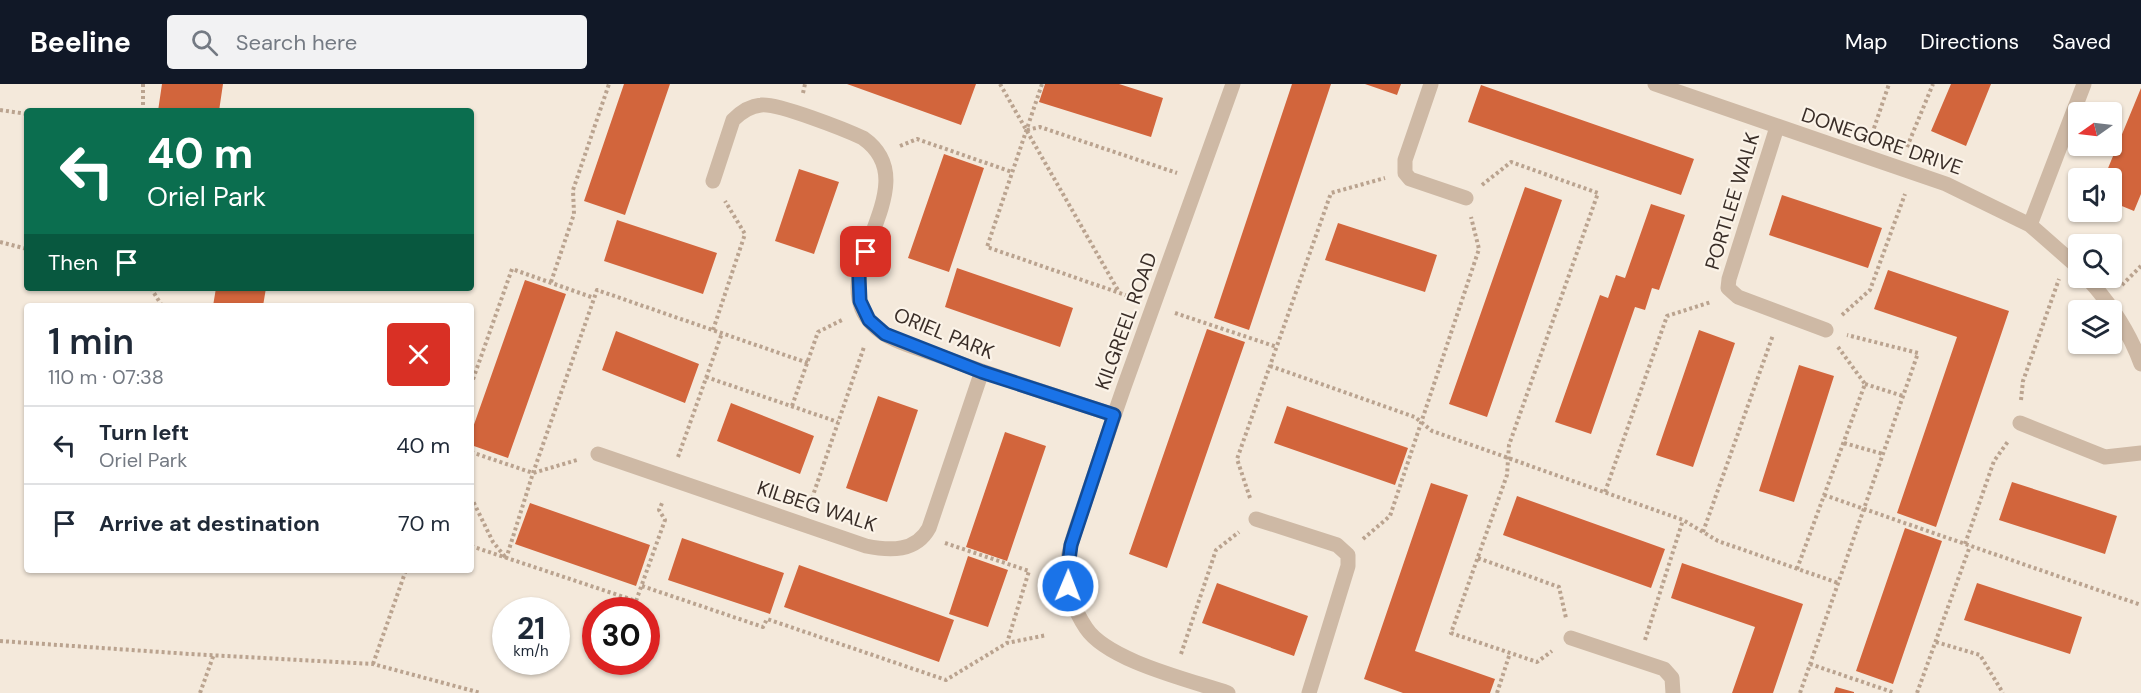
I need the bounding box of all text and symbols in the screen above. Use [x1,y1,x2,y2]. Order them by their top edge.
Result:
search box [167,15,587,69]
text: Beeline [30,24,131,61]
icon: search [188,26,221,59]
text: Search here [236,28,357,57]
text: Map [1845,28,1887,56]
text: Directions [1920,28,2019,56]
text: Saved [2052,28,2111,56]
street label: DONEGORE DRIVE [1798,101,1966,181]
north arrow [2068,102,2122,156]
map controls [2068,102,2122,354]
text: 40 m [147,126,253,181]
street label: PORTLEE WALK [1699,129,1765,273]
icon: left [48,132,126,210]
button: sound [2068,168,2122,222]
text: Oriel Park [147,179,266,214]
pin [840,226,891,277]
button: search [2068,234,2122,288]
icon: arrive [849,235,882,268]
icon: arrive [110,246,143,279]
text: Then [48,248,98,277]
street label: KILGREEL ROAD [1089,249,1163,393]
button: layers [2068,300,2122,354]
street label: ORIEL PARK [890,301,998,365]
text: 1 min [48,318,134,365]
button: close [387,323,450,386]
text: 110 m · 07:38 [48,364,164,390]
text: Turn left [99,418,189,447]
icon: left [48,429,81,462]
text: 40 m [396,431,450,460]
text: Oriel Park [99,447,187,473]
street label: KILBEG WALK [754,474,880,538]
icon: arrive [48,507,81,540]
text: Arrive at destination [99,509,320,538]
text: 70 m [398,509,450,538]
position arrow [1036,554,1100,618]
speed limit sign: 30 [582,597,660,675]
text: 21 [517,609,545,648]
text: km/h [513,641,549,661]

